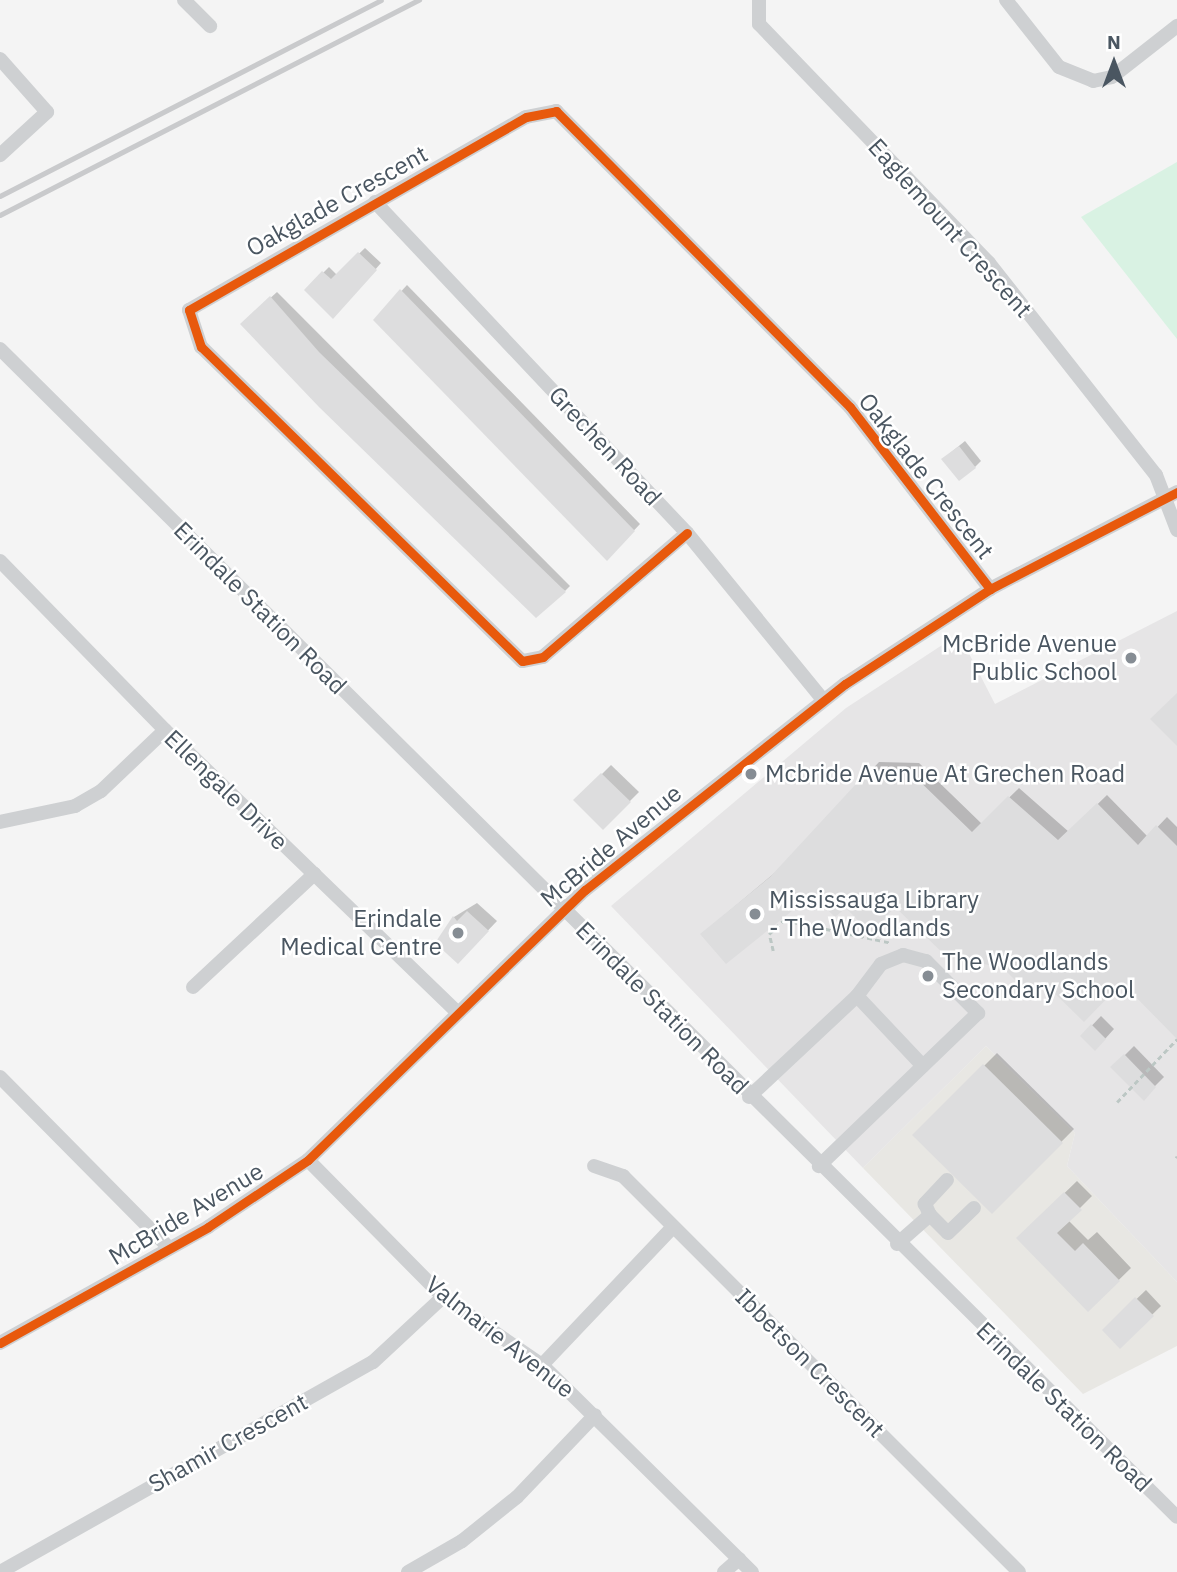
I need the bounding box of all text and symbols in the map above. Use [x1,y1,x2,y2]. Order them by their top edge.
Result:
north arrow [1079,28,1149,98]
text: N [1107,30,1121,54]
street label: Eaglemount Crescent [862,133,1038,323]
street label: Oakglade Crescent [241,139,433,263]
street label: Grechen Road [543,381,667,511]
street label: Oakglade Crescent [852,387,1000,565]
street label: Erindale Station Road [168,516,352,700]
place label: McBride Avenue Public School [942,630,1117,686]
marker: McBride Avenue Public School [1123,650,1139,666]
street label: Ellengale Drive [158,724,294,856]
place label: Mcbride Avenue At Grechen Road [765,760,1125,788]
marker: Mcbride Avenue At Grechen Road [743,766,759,782]
street label: McBride Avenue [535,779,687,913]
place label: Mississauga Library - The Woodlands [769,886,979,942]
place label: Erindale Medical Centre [280,905,442,961]
marker: Mississauga Library - The Woodlands [747,906,763,922]
street label: Erindale Station Road [570,916,754,1100]
marker: Erindale Medical Centre [448,923,468,943]
place label: The Woodlands Secondary School [942,948,1135,1004]
marker: The Woodlands Secondary School [920,968,936,984]
street label: McBride Avenue [104,1157,268,1271]
street label: Valmarie Avenue [420,1270,580,1404]
street label: Ibbetson Crescent [729,1282,891,1444]
street label: Erindale Station Road [971,1316,1157,1498]
street label: Shamir Crescent [143,1387,313,1499]

